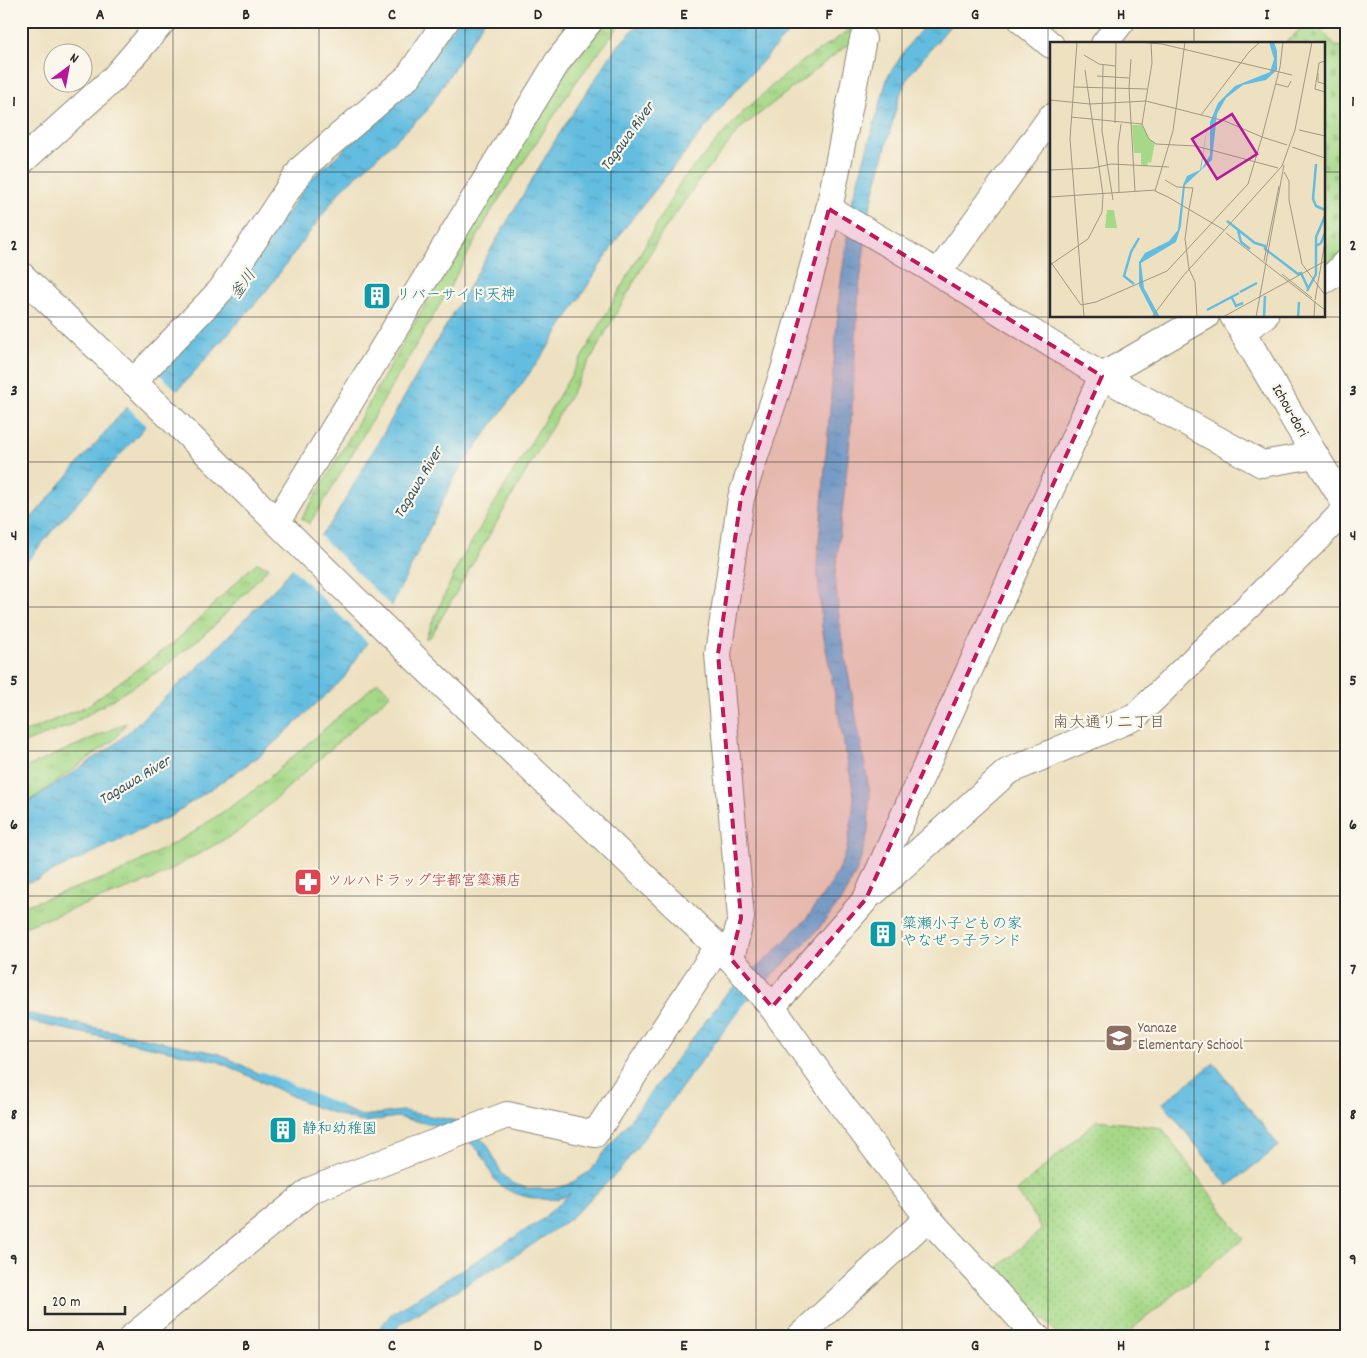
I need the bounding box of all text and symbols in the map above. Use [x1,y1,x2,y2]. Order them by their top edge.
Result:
text: A [96,4,105,27]
text: B [242,4,250,27]
text: C [388,4,396,27]
text: D [534,4,543,27]
text: E [680,4,688,27]
text: F [825,4,833,27]
text: G [971,4,979,27]
text: H [1117,4,1125,27]
text: I [1265,4,1271,27]
north arrow [42,42,92,92]
inset map [1050,42,1324,318]
text: N [66,48,82,69]
text: 1 [12,91,16,114]
text: 1 [1351,91,1355,114]
water label: Tagawa River [595,96,662,176]
text: 2 [11,235,18,258]
text: 2 [1350,235,1357,258]
water label: 釜川 [225,265,263,305]
building icon: リバーサイド天神 [362,281,392,311]
place label: リバーサイド天神 [396,285,516,307]
text: 3 [10,380,18,403]
street label: Ichou-dori [1265,380,1313,442]
text: 3 [1349,380,1357,403]
water label: Tagawa River [388,441,451,523]
text: 4 [11,525,17,548]
text: 4 [1350,525,1356,548]
text: 5 [10,670,18,693]
text: 5 [1349,670,1357,693]
district label: 南大通り二丁目 [1053,712,1165,735]
water label: Tagawa River [95,749,177,812]
text: 6 [10,814,18,837]
text: 6 [1349,814,1357,837]
pharmacy icon: ツルハドラッグ宇都宮簗瀬店 [293,867,323,897]
place label: ツルハドラッグ宇都宮簗瀬店 [327,871,521,893]
place label: 簗瀬小子どもの家 やなぜっ子ランド [902,914,1022,953]
building icon: 簗瀬小子どもの家 やなぜっ子ランド [868,919,898,949]
text: 7 [11,959,17,982]
text: 7 [1350,959,1356,982]
place label: Yanaze Elementary School [1138,1018,1243,1057]
school or university icon: Yanaze Elementary School [1104,1023,1134,1053]
text: 8 [11,1104,18,1127]
text: 8 [1350,1104,1357,1127]
building icon: 静和幼稚園 [268,1115,298,1145]
place label: 静和幼稚園 [302,1119,377,1141]
text: 9 [10,1249,18,1272]
text: 9 [1349,1249,1357,1272]
scale bar [45,1283,125,1315]
text: 20 m [52,1292,80,1314]
text: A [96,1335,105,1358]
text: B [242,1335,250,1358]
text: C [388,1335,396,1358]
text: D [534,1335,543,1358]
text: E [680,1335,688,1358]
text: F [825,1335,833,1358]
text: G [971,1335,979,1358]
text: H [1117,1335,1125,1358]
text: I [1265,1335,1271,1358]

